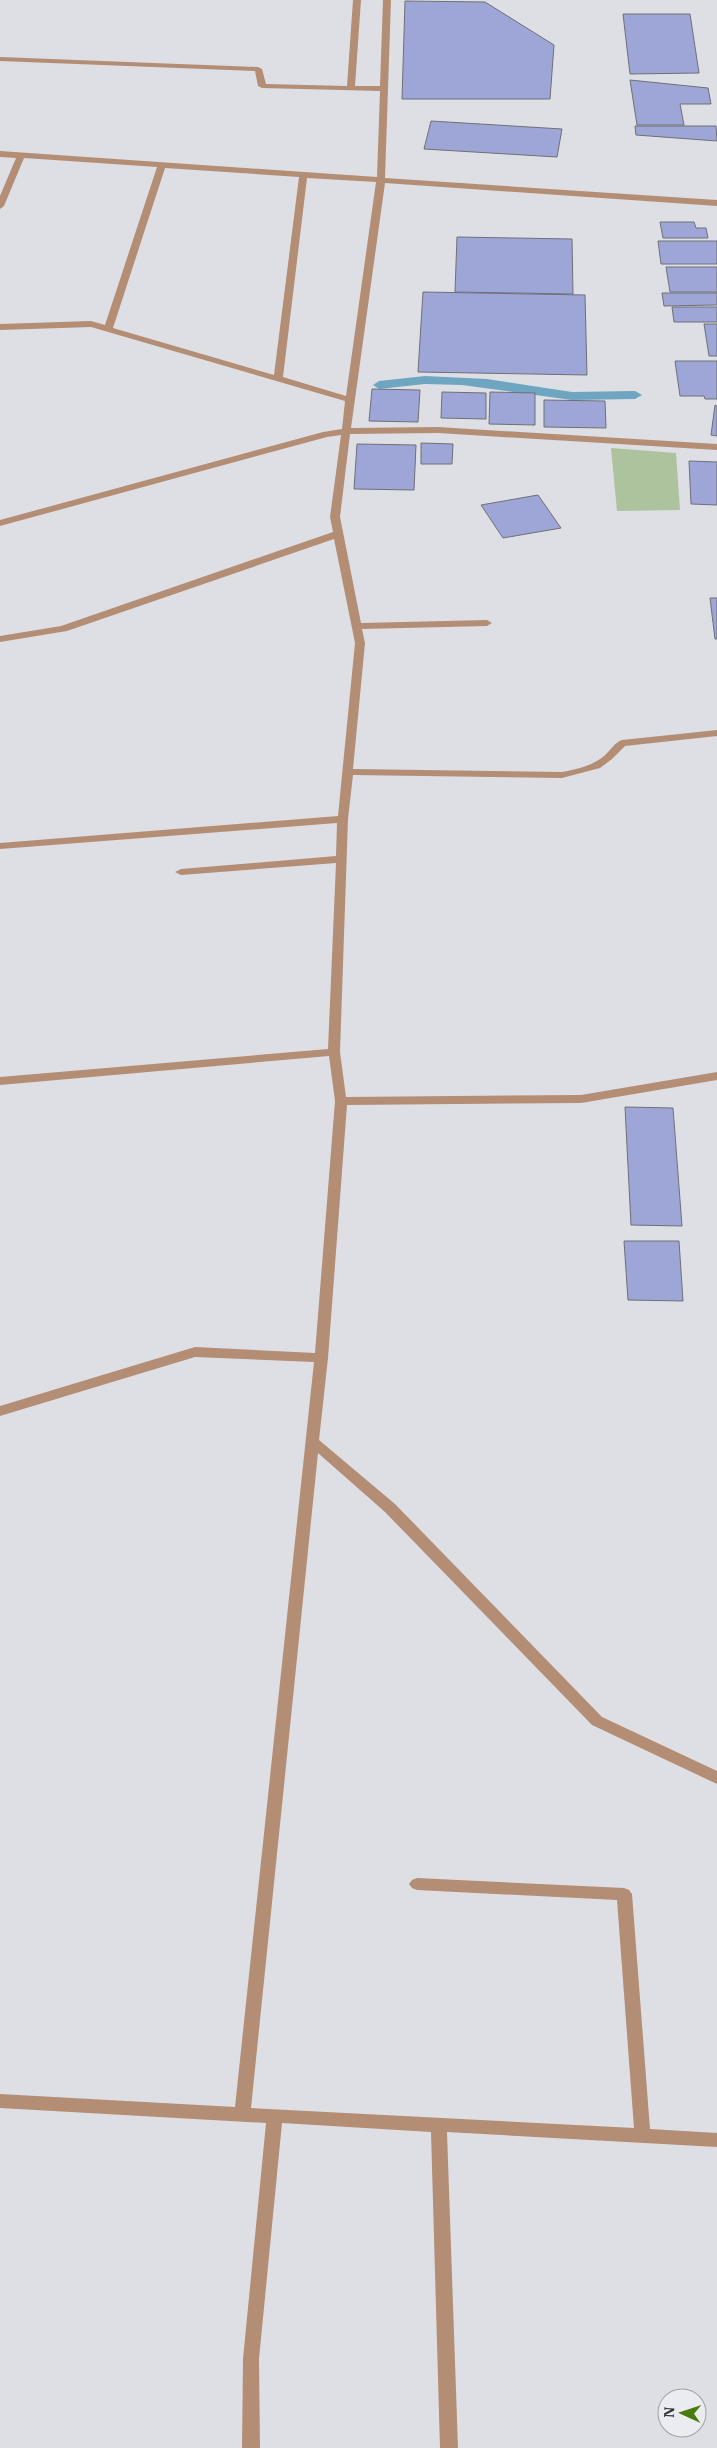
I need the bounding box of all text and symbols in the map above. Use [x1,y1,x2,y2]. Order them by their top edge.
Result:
north arrow [657,2388,707,2438]
text: N [660,2406,678,2418]

